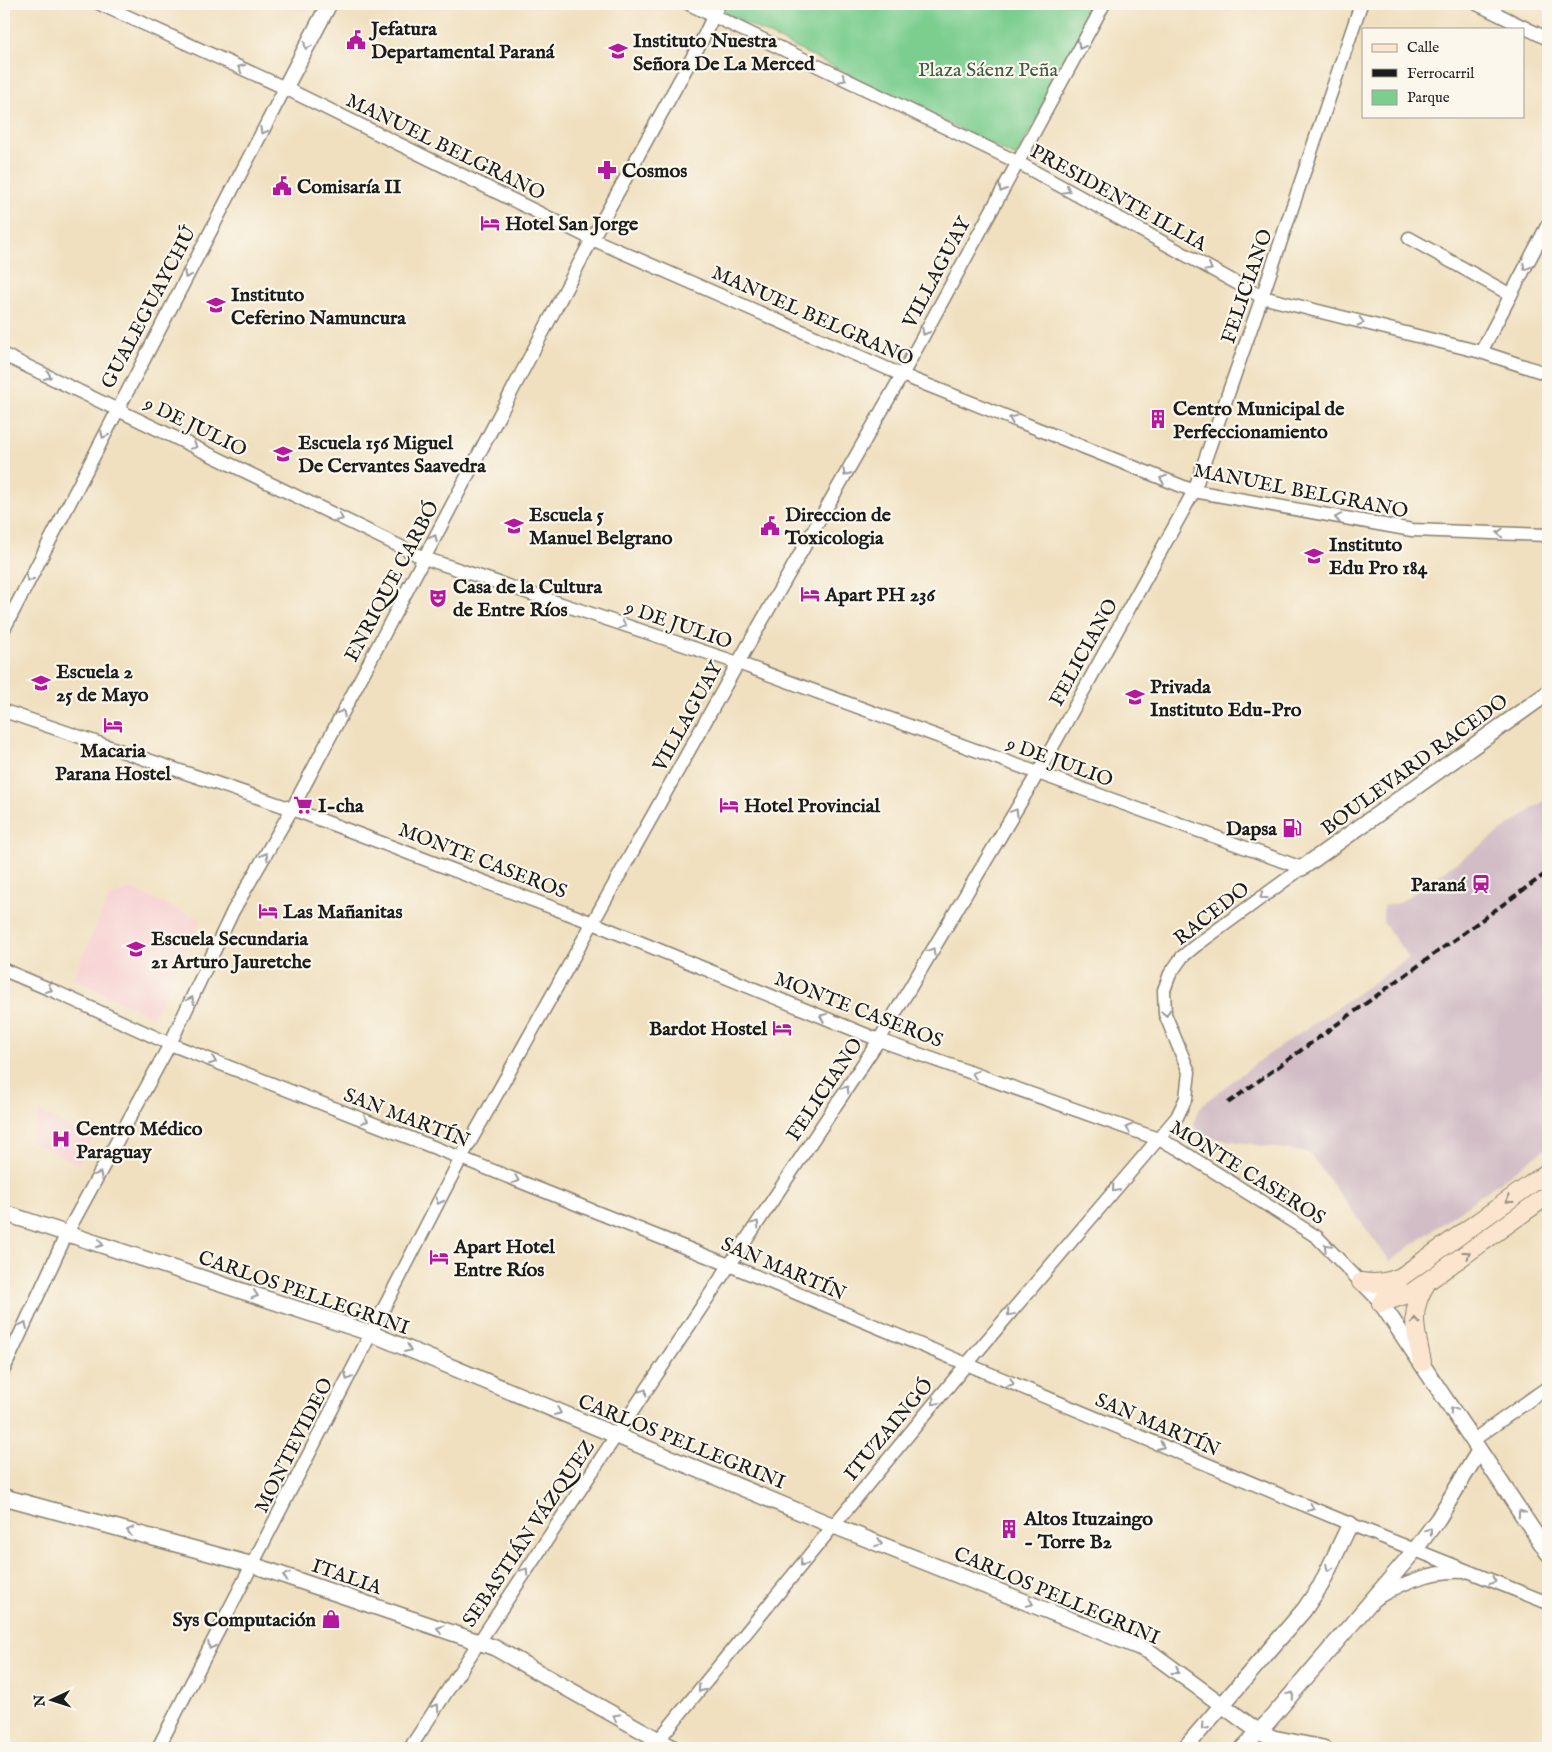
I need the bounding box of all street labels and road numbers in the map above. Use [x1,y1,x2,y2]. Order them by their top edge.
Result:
street label: MANUEL BELGRANO [342,88,549,206]
street label: PRESIDENTE ILLIA [1025,139,1211,258]
street label: VILLAGUAY [897,212,978,333]
street label: GUALEGUAYCHÚ [96,221,203,393]
street label: FELICIANO [1216,226,1279,347]
street label: MANUEL BELGRANO [708,261,917,372]
street label: 9 DE JULIO [139,391,251,463]
street label: MANUEL BELGRANO [1191,458,1410,525]
street label: ENRIQUE CARBÓ [339,497,445,666]
street label: 9 DE JULIO [621,595,735,655]
street label: FELICIANO [1044,595,1124,711]
street label: VILLAGUAY [647,656,729,777]
street label: BOULEVARD RACEDO [1317,689,1513,841]
street label: 9 DE JULIO [1002,731,1116,793]
street label: MONTE CASEROS [395,818,570,905]
street label: RACEDO [1169,877,1255,951]
street label: MONTE CASEROS [771,967,946,1054]
street label: FELICIANO [782,1033,869,1146]
street label: SAN MARTÍN [340,1083,473,1154]
street label: MONTE CASEROS [1165,1115,1329,1231]
street label: SAN MARTÍN [717,1232,850,1307]
street label: CARLOS PELLEGRINI [195,1246,413,1341]
street label: MONTEVIDEO [250,1374,339,1517]
street label: ITUZAINGÓ [839,1374,939,1486]
street label: SAN MARTÍN [1091,1388,1224,1463]
street label: CARLOS PELLEGRINI [574,1389,789,1496]
street label: SEBASTIÁN VÁZQUEZ [457,1436,601,1632]
street label: CARLOS PELLEGRINI [950,1542,1164,1651]
street label: ITALIA [308,1554,385,1601]

